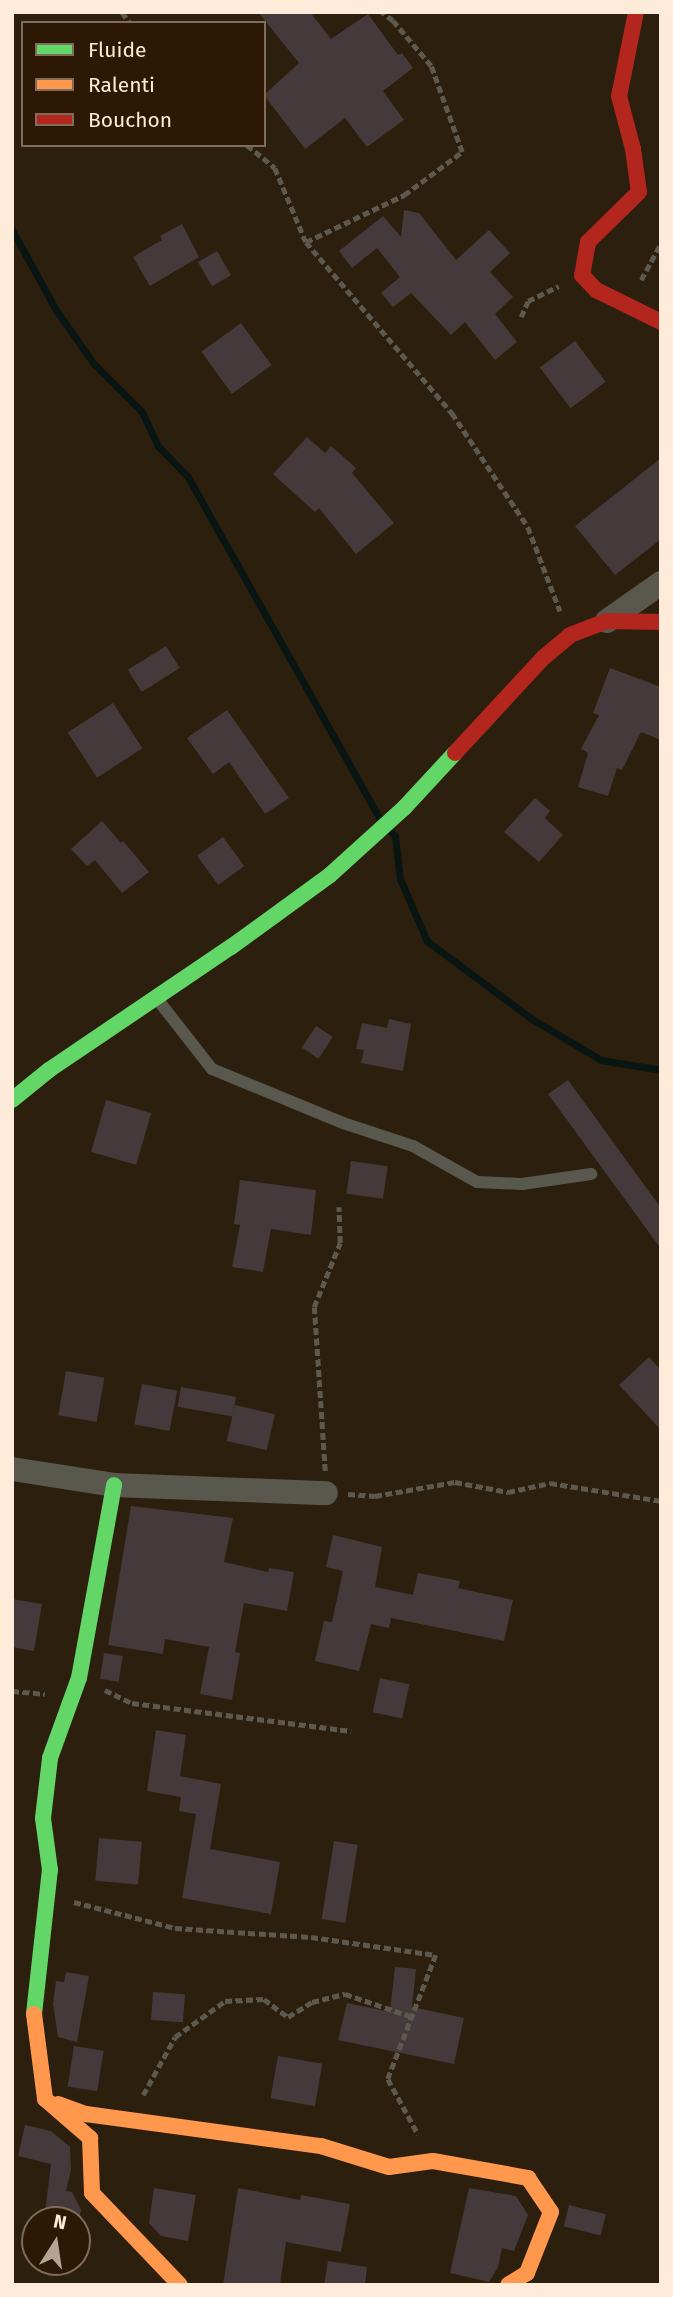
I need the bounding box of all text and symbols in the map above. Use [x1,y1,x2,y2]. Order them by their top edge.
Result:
legend [21,21,266,147]
text: Fluide [88,37,146,63]
text: Ralenti [88,72,155,98]
text: Bouchon [88,107,172,133]
north arrow [21,2206,91,2276]
text: N [51,2209,69,2234]

